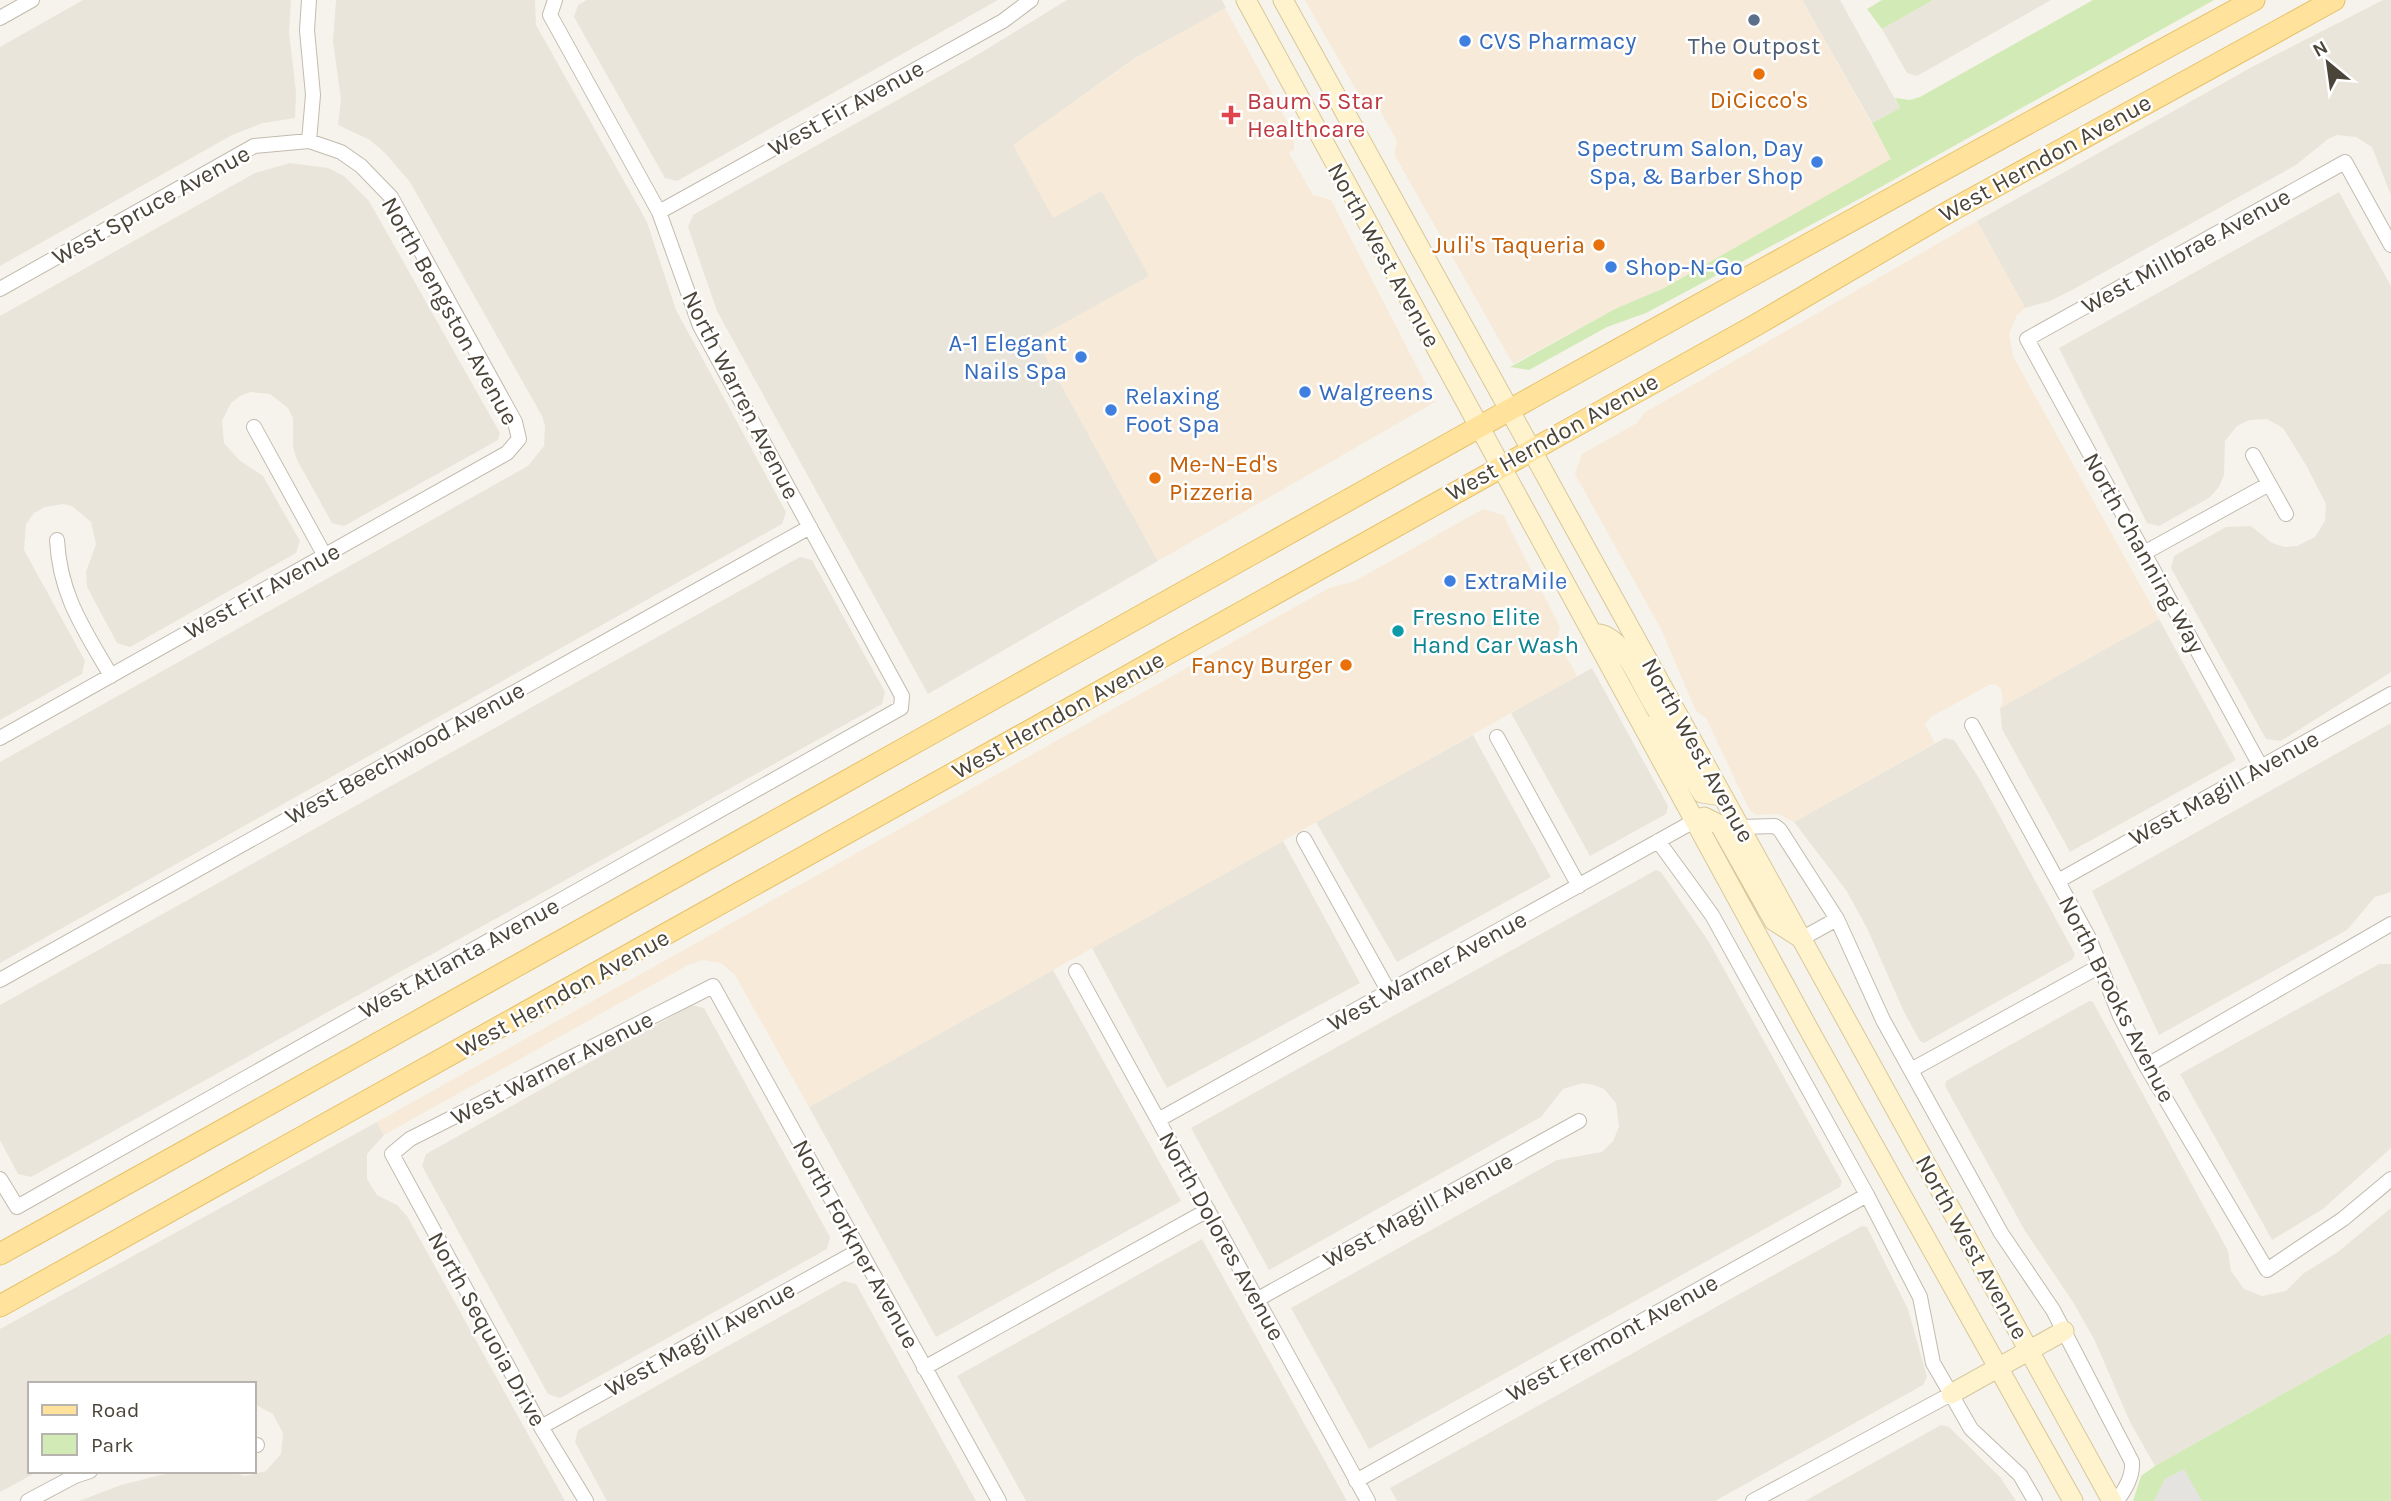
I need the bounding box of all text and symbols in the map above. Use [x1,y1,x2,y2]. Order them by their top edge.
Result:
marker: The Outpost [1746,12,1762,28]
place label: CVS Pharmacy [1479,27,1636,55]
north arrow [2293,28,2363,98]
place label: The Outpost [1688,32,1820,60]
marker: CVS Pharmacy [1457,33,1473,49]
text: N [2309,36,2332,62]
street label: West Fir Avenue [763,54,929,162]
marker: DiCicco's [1751,66,1767,82]
place label: DiCicco's [1710,86,1808,114]
place label: Baum 5 Star Healthcare [1247,87,1383,143]
street label: West Herndon Avenue [1934,88,2156,228]
marker: Baum 5 Star Healthcare [1221,105,1241,125]
place label: Spectrum Salon, Day Spa, & Barber Shop [1576,134,1803,190]
street label: West Spruce Avenue [47,139,255,271]
marker: Spectrum Salon, Day Spa, & Barber Shop [1809,154,1825,170]
street label: North West Avenue [1322,158,1446,352]
street label: West Millbrae Avenue [2077,182,2295,320]
street label: North Bengston Avenue [376,192,524,430]
place label: Juli's Taqueria [1432,231,1585,259]
marker: Juli's Taqueria [1591,237,1607,253]
place label: Shop-N-Go [1625,253,1743,281]
marker: Shop-N-Go [1603,259,1619,275]
street label: North Warren Avenue [676,286,806,504]
place label: A-1 Elegant Nails Spa [948,329,1067,385]
marker: A-1 Elegant Nails Spa [1073,349,1089,365]
street label: West Herndon Avenue [1441,367,1663,507]
place label: Walgreens [1319,378,1434,406]
place label: Relaxing Foot Spa [1125,382,1220,438]
marker: Walgreens [1297,384,1313,400]
marker: Relaxing Foot Spa [1103,402,1119,418]
street label: North Channing Way [2077,448,2211,658]
place label: Me-N-Ed's Pizzeria [1169,450,1278,506]
marker: Me-N-Ed's Pizzeria [1147,470,1163,486]
street label: West Fir Avenue [179,537,345,645]
place label: ExtraMile [1464,567,1567,595]
marker: ExtraMile [1442,573,1458,589]
place label: Fresno Elite Hand Car Wash [1412,603,1579,659]
marker: Fresno Elite Hand Car Wash [1390,623,1406,639]
street label: West Herndon Avenue [947,645,1169,785]
place label: Fancy Burger [1191,651,1332,679]
street label: North West Avenue [1636,653,1760,847]
marker: Fancy Burger [1338,657,1354,673]
street label: West Beechwood Avenue [280,675,530,831]
street label: West Magill Avenue [2124,724,2324,852]
street label: West Atlanta Avenue [354,891,564,1025]
street label: North Brooks Avenue [2053,891,2181,1107]
street label: West Warner Avenue [1323,905,1531,1037]
street label: West Herndon Avenue [452,923,674,1063]
street label: West Warner Avenue [446,1005,658,1131]
street label: North Dolores Avenue [1153,1127,1291,1345]
street label: North Forkner Avenue [787,1135,925,1353]
street label: West Magill Avenue [1318,1146,1518,1274]
street label: North West Avenue [1910,1150,2034,1344]
street label: North Sequoia Drive [422,1227,552,1431]
street label: West Fremont Avenue [1501,1268,1723,1408]
street label: West Magill Avenue [600,1275,800,1403]
legend [28,1382,256,1473]
text: Road [91,1398,139,1422]
text: Park [91,1433,134,1457]

